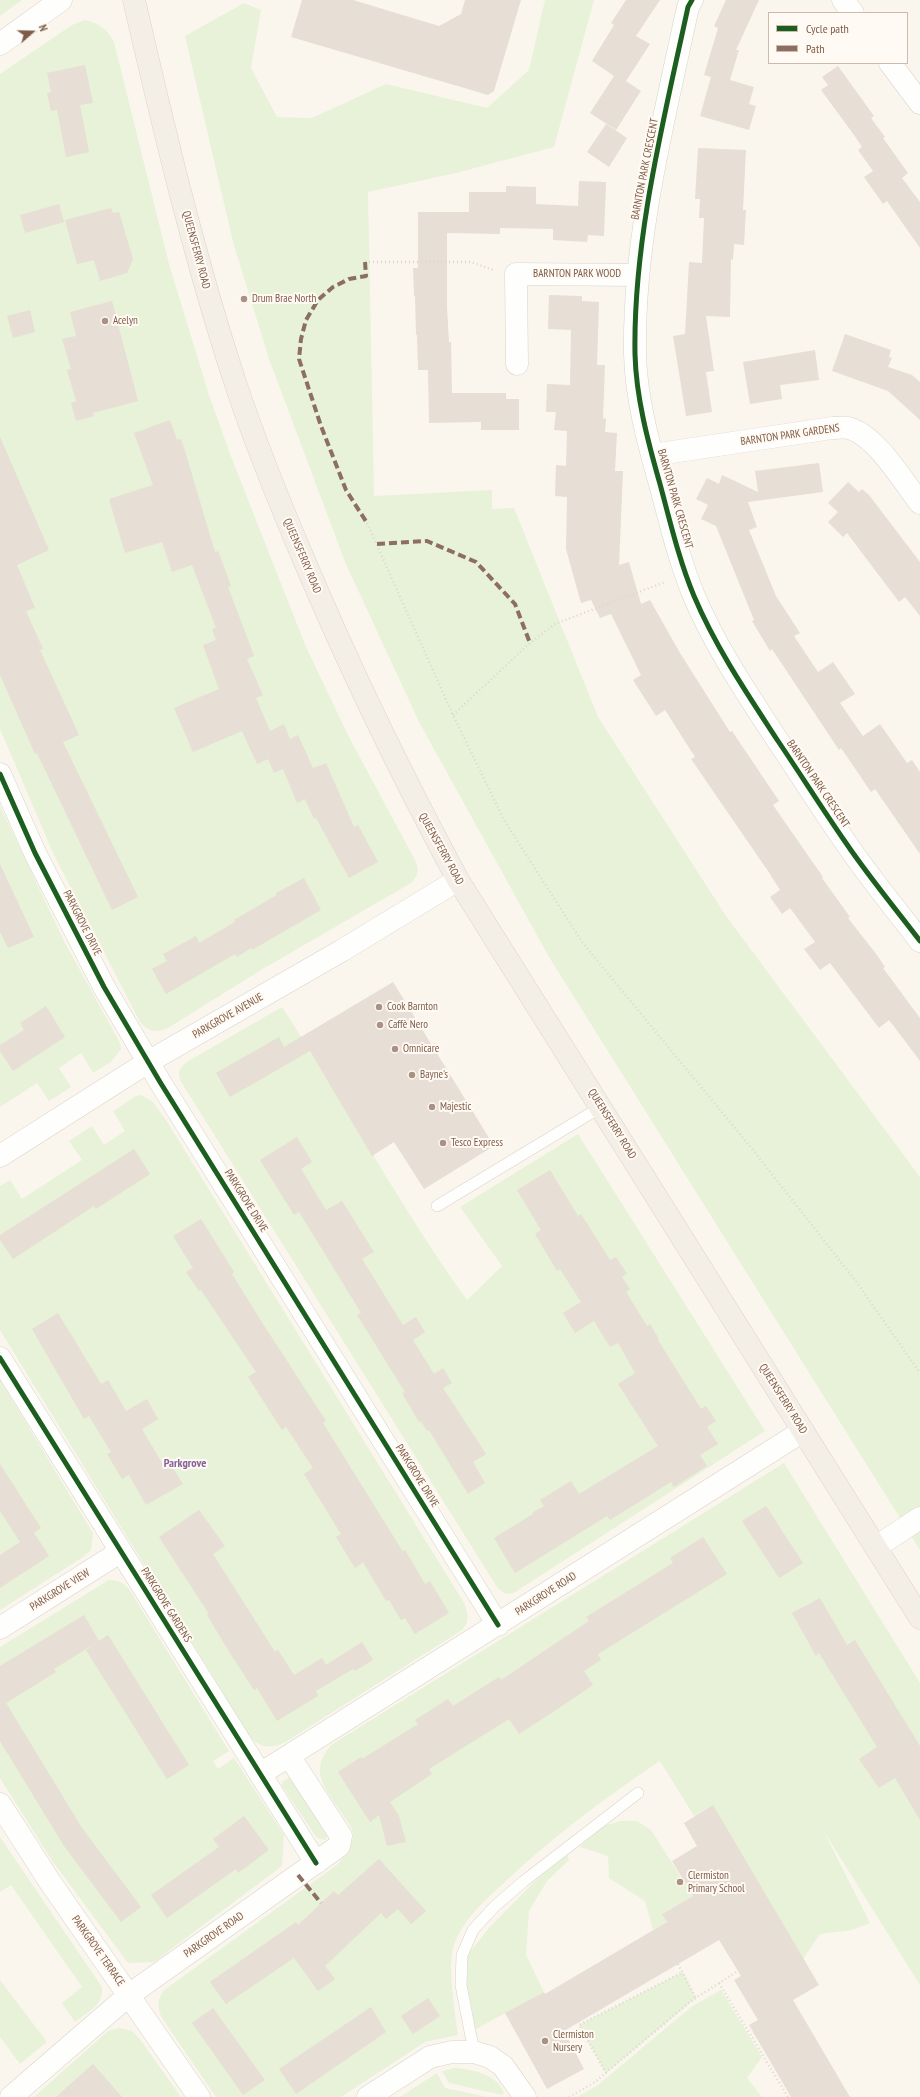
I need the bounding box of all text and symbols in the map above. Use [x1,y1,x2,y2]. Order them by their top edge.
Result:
north arrow [12,12,52,52]
legend [768,12,908,64]
text: Cycle path [806,21,849,36]
text: N [36,23,51,33]
text: Path [806,41,824,56]
street label: BARNTON PARK CRESCENT [629,117,661,221]
street label: QUEENSFERRY ROAD [179,210,213,290]
street label: BARNTON PARK WOOD [533,267,621,281]
place label: Drum Brae North [252,292,316,306]
marker: Drum Brae North [239,294,249,304]
place label: Acelyn [113,314,138,328]
marker: Acelyn [100,316,110,326]
street label: BARNTON PARK GARDENS [740,422,840,448]
street label: BARNTON PARK CRESCENT [654,448,696,550]
street label: QUEENSFERRY ROAD [280,516,324,596]
street label: BARNTON PARK CRESCENT [784,737,852,831]
street label: QUEENSFERRY ROAD [416,811,466,887]
street label: PARKGROVE DRIVE [60,888,104,958]
street label: PARKGROVE AVENUE [190,990,266,1042]
place label: Cook Barnton [387,1000,438,1014]
marker: Cook Barnton [374,1002,384,1012]
place label: Caffè Nero [388,1018,428,1032]
marker: Caffè Nero [375,1020,385,1030]
place label: Omnicare [403,1042,439,1056]
marker: Omnicare [390,1044,400,1054]
place label: Bayne's [420,1068,448,1082]
marker: Bayne's [407,1070,417,1080]
street label: QUEENSFERRY ROAD [585,1086,639,1162]
place label: Majestic [440,1100,471,1114]
marker: Majestic [427,1102,437,1112]
place label: Tesco Express [451,1136,503,1150]
marker: Tesco Express [438,1138,448,1148]
street label: PARKGROVE DRIVE [221,1167,271,1235]
street label: QUEENSFERRY ROAD [756,1361,810,1437]
street label: PARKGROVE DRIVE [392,1442,442,1510]
district label: Parkgrove [164,1457,206,1471]
street label: PARKGROVE GARDENS [138,1565,194,1645]
street label: PARKGROVE VIEW [28,1566,92,1614]
street label: PARKGROVE ROAD [513,1569,579,1619]
place label: Clermiston Primary School [688,1869,745,1895]
marker: Clermiston Primary School [675,1877,685,1887]
street label: PARKGROVE ROAD [181,1909,247,1961]
street label: PARKGROVE TERRACE [69,1913,127,1989]
place label: Clermiston Nursery [553,2028,594,2054]
marker: Clermiston Nursery [540,2036,550,2046]

